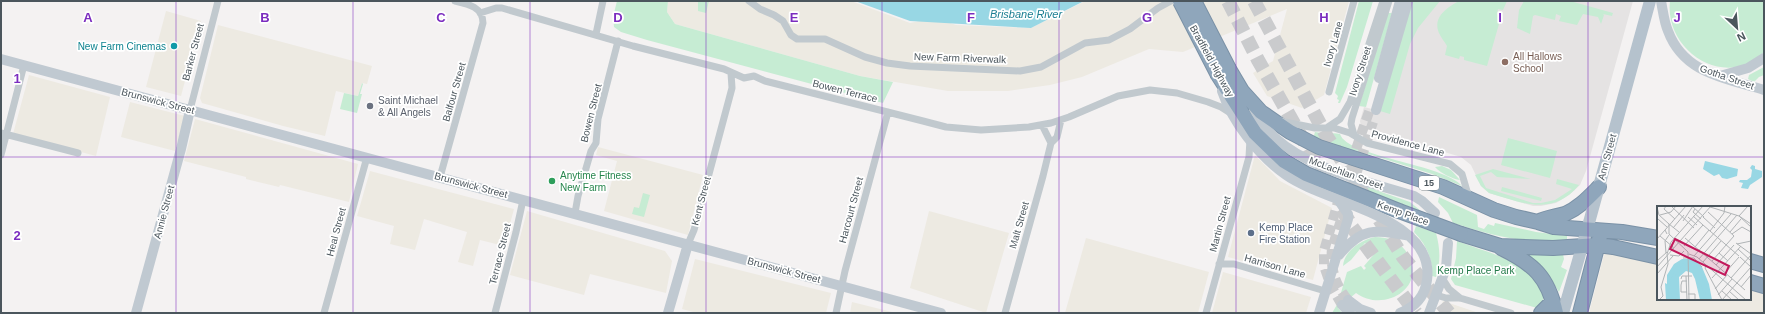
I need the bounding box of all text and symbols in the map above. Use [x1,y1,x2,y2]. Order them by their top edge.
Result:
water label: Brisbane River [990,8,1063,20]
north arrow [1717,8,1757,48]
text: A [83,10,93,25]
text: B [260,10,270,25]
text: C [436,10,446,25]
text: D [613,10,623,25]
text: E [790,10,799,25]
text: F [967,10,975,25]
text: G [1142,10,1152,25]
text: H [1319,10,1329,25]
text: I [1498,10,1502,25]
text: J [1673,10,1681,25]
street label: Ivory Lane [1321,20,1345,68]
street label: Barker Street [180,22,206,82]
street label: Bradfield Highway [1188,23,1236,99]
text: N [1735,30,1748,44]
place label: New Farm Cinemas [78,41,166,52]
marker: New Farm Cinemas [169,41,179,51]
street label: Ivory Street [1347,45,1373,97]
street label: New Farm Riverwalk [914,51,1007,65]
place label: All Hallows School [1513,51,1562,74]
marker: All Hallows School [1500,57,1510,67]
street label: Balfour Street [440,61,468,123]
street label: Gotha Street [1698,63,1756,92]
text: 1 [13,71,21,86]
street label: Bowen Terrace [811,78,879,104]
street label: Bowen Street [578,82,604,143]
street label: Brunswick Street [120,86,196,116]
place label: Saint Michael & All Angels [378,95,438,118]
marker: Saint Michael & All Angels [365,101,375,111]
street label: Providence Lane [1370,128,1446,158]
street label: Ann Street [1596,133,1618,181]
street label: McLachlan Street [1308,155,1385,192]
street label: Brunswick Street [433,170,509,200]
place label: Anytime Fitness New Farm [560,170,631,193]
street label: Kent Street [689,175,713,227]
marker: Anytime Fitness New Farm [547,176,557,186]
street label: Harcourt Street [837,176,865,244]
road number: 15 [1419,176,1439,190]
street label: Annie Street [152,184,176,240]
street label: Martin Street [1207,195,1233,253]
street label: Kemp Place [1376,199,1431,228]
street label: Malt Street [1007,200,1031,250]
street label: Heal Street [324,206,348,258]
inset map [1657,206,1751,300]
street label: Terrace Street [487,222,513,286]
place label: Kemp Place Fire Station [1259,222,1313,245]
text: 2 [13,228,21,243]
marker: Kemp Place Fire Station [1246,228,1256,238]
street label: Harrison Lane [1243,252,1307,280]
street label: Brunswick Street [746,255,822,285]
park label: Kemp Place Park [1437,265,1516,276]

